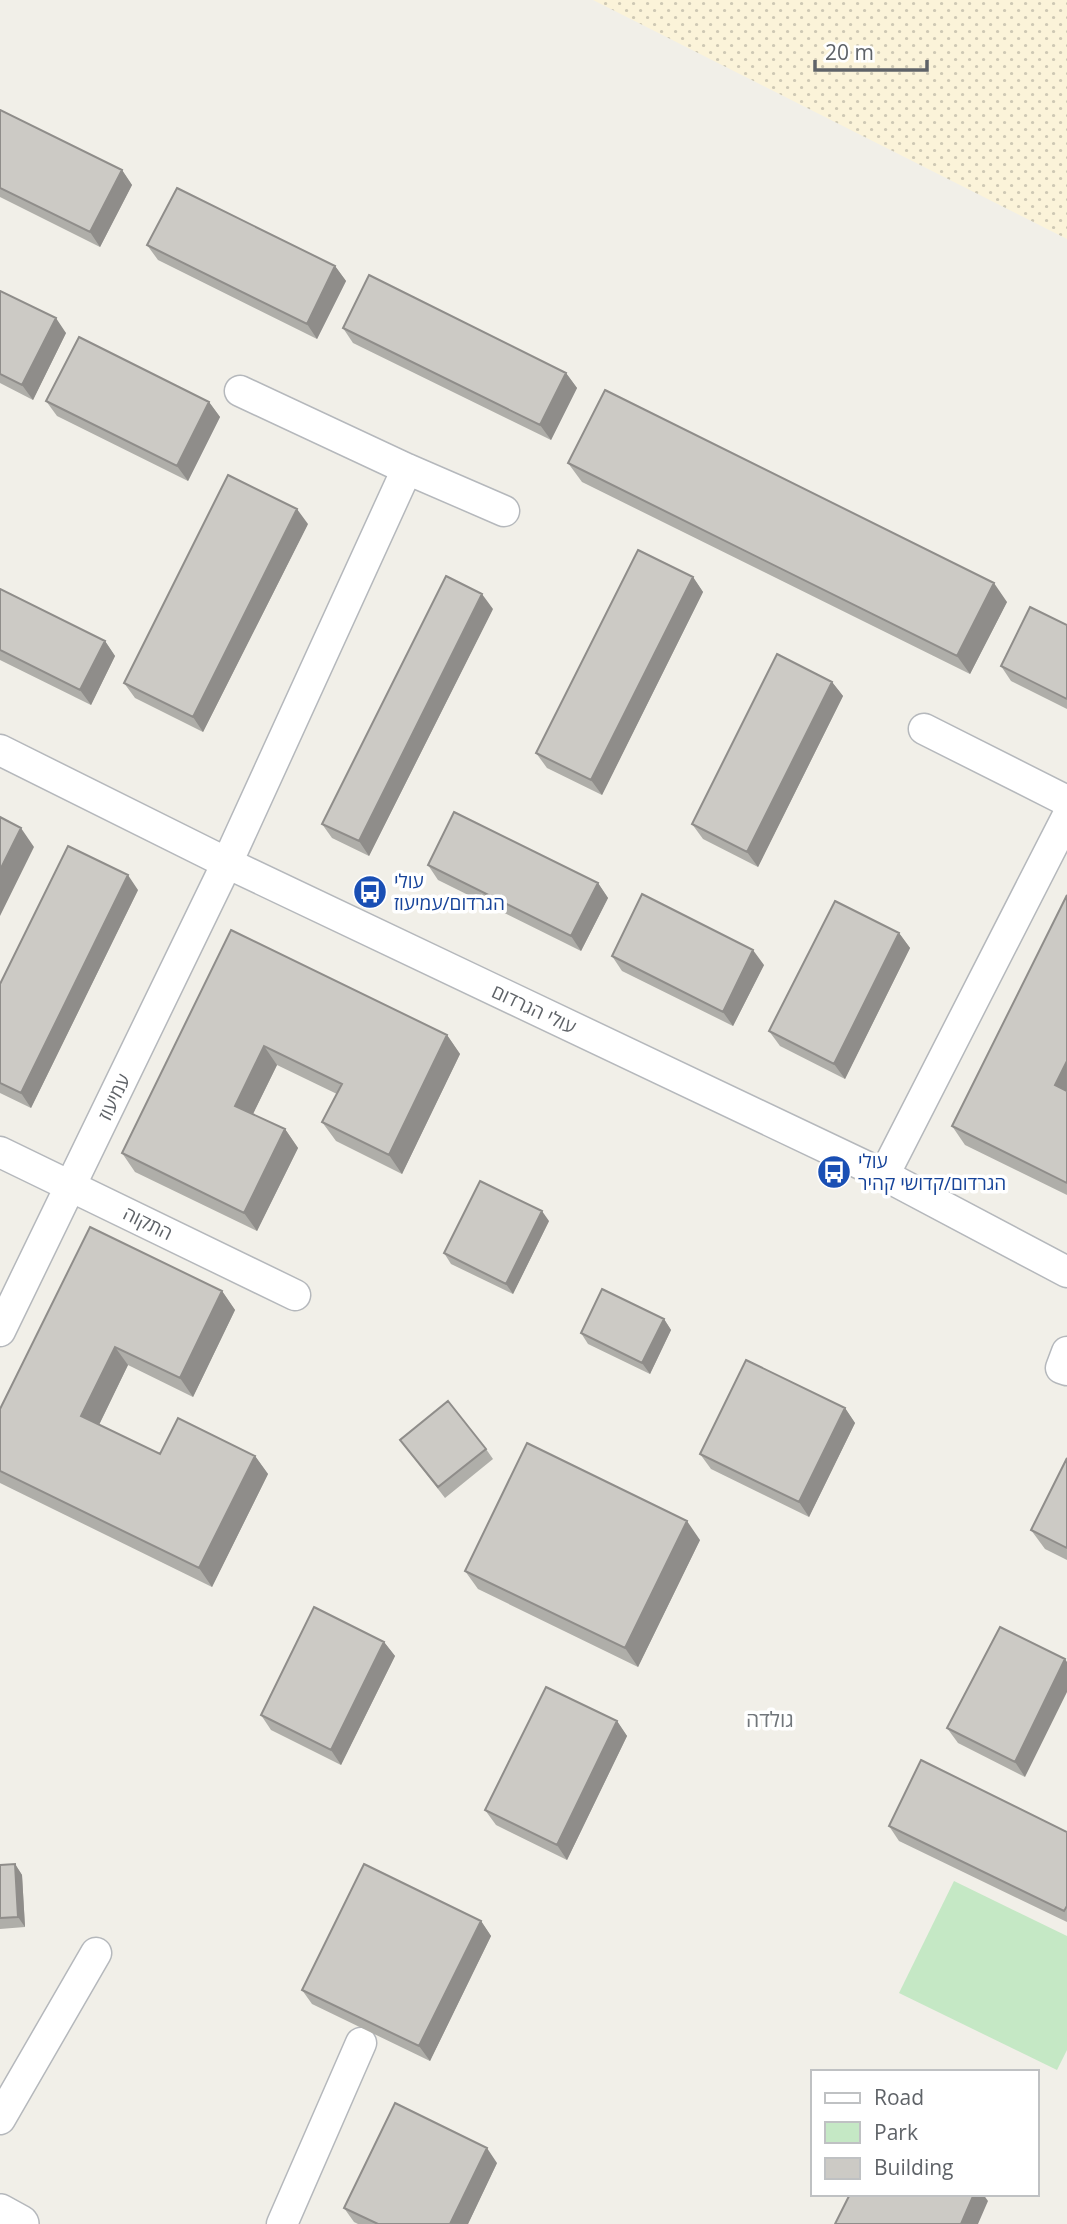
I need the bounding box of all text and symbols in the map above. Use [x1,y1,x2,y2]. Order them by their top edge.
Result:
scale bar [815,28,927,72]
text: 20 m [825,38,874,66]
place label: עולי הגרדום/עמיעוז [394,868,505,916]
bus stop icon: עולי הגרדום/עמיעוז [351,873,389,911]
street label: עולי הגרדום [488,978,580,1040]
street label: עמיעוז [92,1069,136,1125]
place label: עולי הגרדום/קדושי קהיר [858,1148,1006,1196]
bus stop icon: עולי הגרדום/קדושי קהיר [815,1153,853,1191]
street label: התקוה [119,1200,177,1246]
district label: גולדה [746,1705,794,1733]
legend [811,2070,1039,2196]
text: Road [874,2083,924,2111]
text: Park [874,2118,918,2146]
text: Building [874,2153,953,2181]

